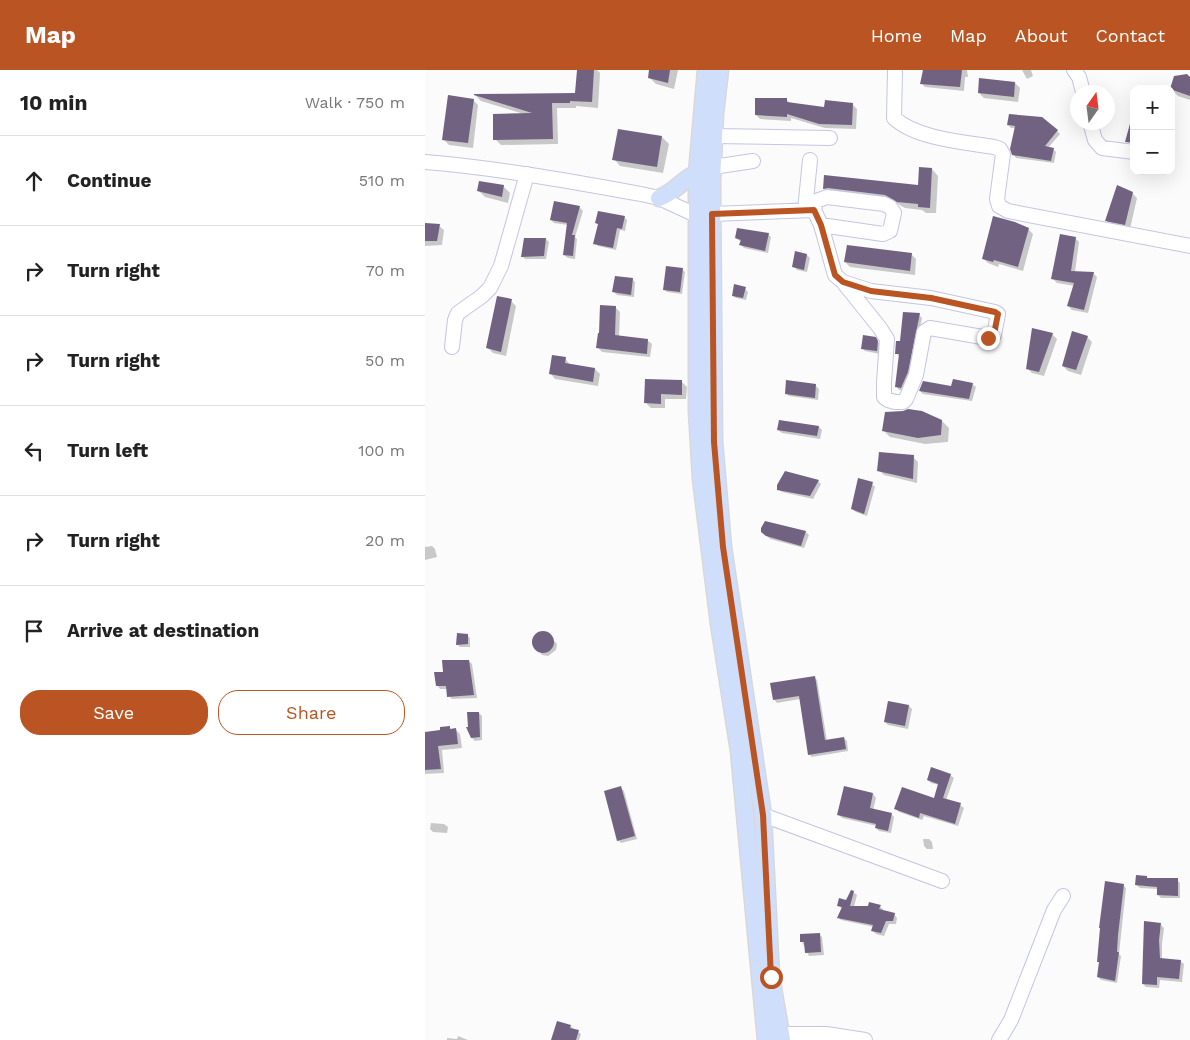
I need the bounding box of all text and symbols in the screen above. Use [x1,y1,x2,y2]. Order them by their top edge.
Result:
text: Map [25,21,76,49]
text: Home [871,25,922,46]
text: Map [950,25,987,46]
text: About [1015,25,1067,46]
text: Contact [1095,25,1165,46]
north arrow [1070,85,1115,130]
map controls [1130,85,1175,175]
button: + [1130,85,1175,130]
text: 10 min [20,90,87,115]
text: Walk · 750 m [305,93,405,112]
button: − [1130,130,1175,175]
icon: ahead [20,167,48,195]
text: Continue [67,169,151,192]
text: 510 m [359,171,405,190]
icon: right [20,257,48,285]
text: Turn right [67,259,160,282]
text: 70 m [366,261,405,280]
route end [977,327,1000,350]
icon: right [20,347,48,375]
text: Turn right [67,349,160,372]
text: 50 m [365,351,405,370]
icon: left [20,437,48,465]
text: Turn left [67,439,148,462]
text: 100 m [358,441,405,460]
icon: right [20,527,48,555]
text: Turn right [67,529,160,552]
text: 20 m [365,531,405,550]
icon: arrive [20,617,48,645]
text: Arrive at destination [67,619,259,642]
button: Save [20,690,208,735]
button: Share [218,690,405,735]
route start [760,966,783,989]

